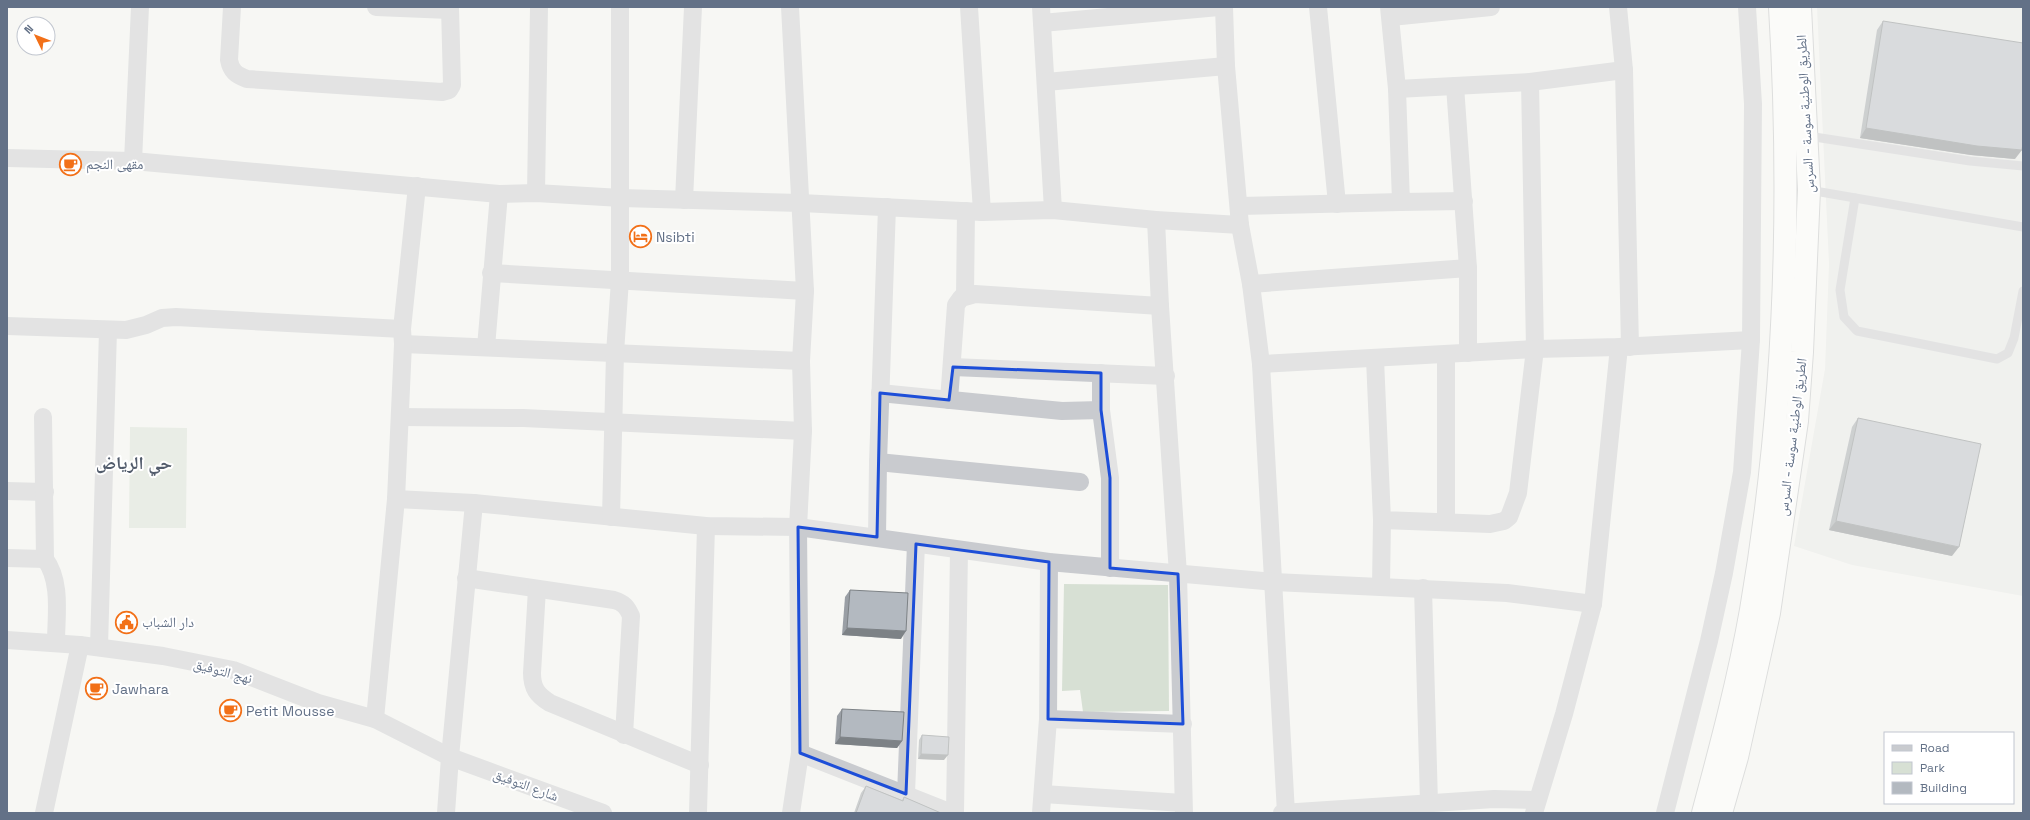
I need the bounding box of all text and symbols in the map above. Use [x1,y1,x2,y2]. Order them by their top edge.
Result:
north arrow [16,16,56,56]
text: N [21,22,36,37]
street label: الطريق الوطنية سوسة - السرس [1792,34,1819,194]
cafe icon: مقهى النجم [58,151,84,177]
place label: مقهى النجم [86,155,143,174]
hotel icon: Nsibti [627,224,653,250]
place label: Nsibti [656,228,695,246]
street label: الطريق الوطنية سوسة - السرس [1773,357,1812,517]
district label: حي الرياض [96,451,173,477]
public building icon: دار الشباب [113,609,139,635]
place label: دار الشباب [142,613,194,631]
street label: نهج التوفيق [191,655,254,688]
cafe icon: Jawhara [84,676,110,702]
place label: Jawhara [112,680,169,698]
cafe icon: Petit Mousse [217,698,243,724]
place label: Petit Mousse [246,702,334,720]
legend [1884,732,2014,804]
text: Road [1920,740,1949,756]
text: Park [1920,760,1945,776]
street label: شارع التوفيق [491,765,561,806]
text: Building [1920,780,1967,796]

